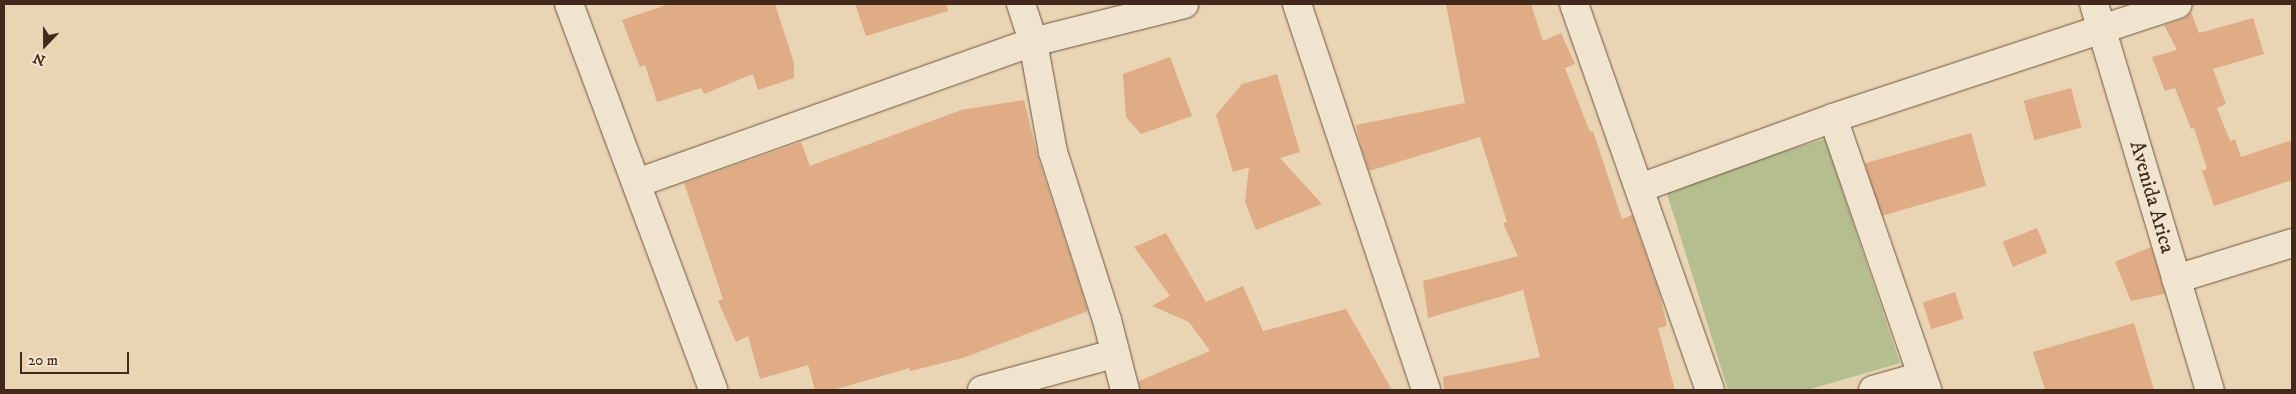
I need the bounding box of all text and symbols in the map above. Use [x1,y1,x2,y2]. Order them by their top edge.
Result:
north arrow [20,20,70,70]
text: N [31,48,48,69]
street label: Avenida Arica [2124,138,2180,256]
scale bar [22,342,131,374]
text: 20 m [28,351,58,370]

